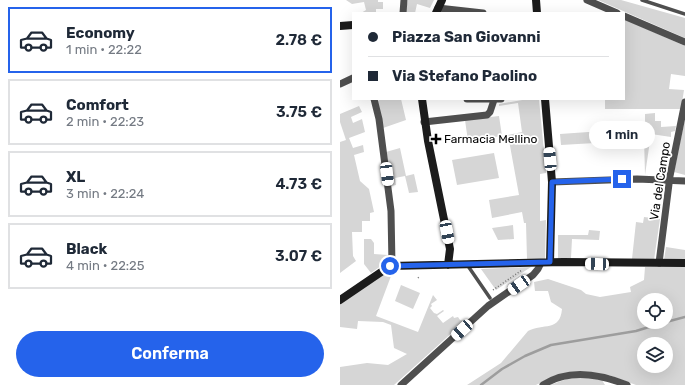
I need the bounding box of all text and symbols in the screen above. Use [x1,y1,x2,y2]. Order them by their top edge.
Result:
icon: car [18,22,54,58]
text: Economy [66,24,135,42]
text: Piazza San Giovanni [392,28,541,46]
text: 2.78 € [276,31,322,49]
text: 1 min · 22:22 [66,42,142,57]
text: Via Stefano Paolino [392,67,537,85]
icon: car [18,94,54,130]
text: Comfort [66,96,129,114]
text: 3.75 € [276,103,322,121]
text: 2 min · 22:23 [66,114,144,129]
callout: 1 min [589,121,655,149]
text: 1 min [606,127,638,142]
place label: Farmacia Mellino [444,132,537,146]
marker: Farmacia Mellino [431,134,441,144]
street label: Via del Campo [647,141,673,221]
car [543,147,557,171]
car [380,161,394,187]
icon: car [18,166,54,202]
text: XL [66,168,85,186]
route end [613,170,631,188]
text: 4.73 € [275,175,322,193]
text: 3 min · 22:24 [66,186,144,201]
car [439,219,455,245]
icon: car [18,238,54,274]
text: Black [66,240,107,258]
text: 3.07 € [275,247,322,265]
route start [381,257,399,275]
text: 4 min · 22:25 [66,258,144,273]
car [585,258,609,270]
car [506,273,532,297]
map controls [637,293,673,373]
button: locate [637,293,673,329]
car [449,318,475,342]
button: Conferma [16,331,324,377]
button: layers [637,337,673,373]

